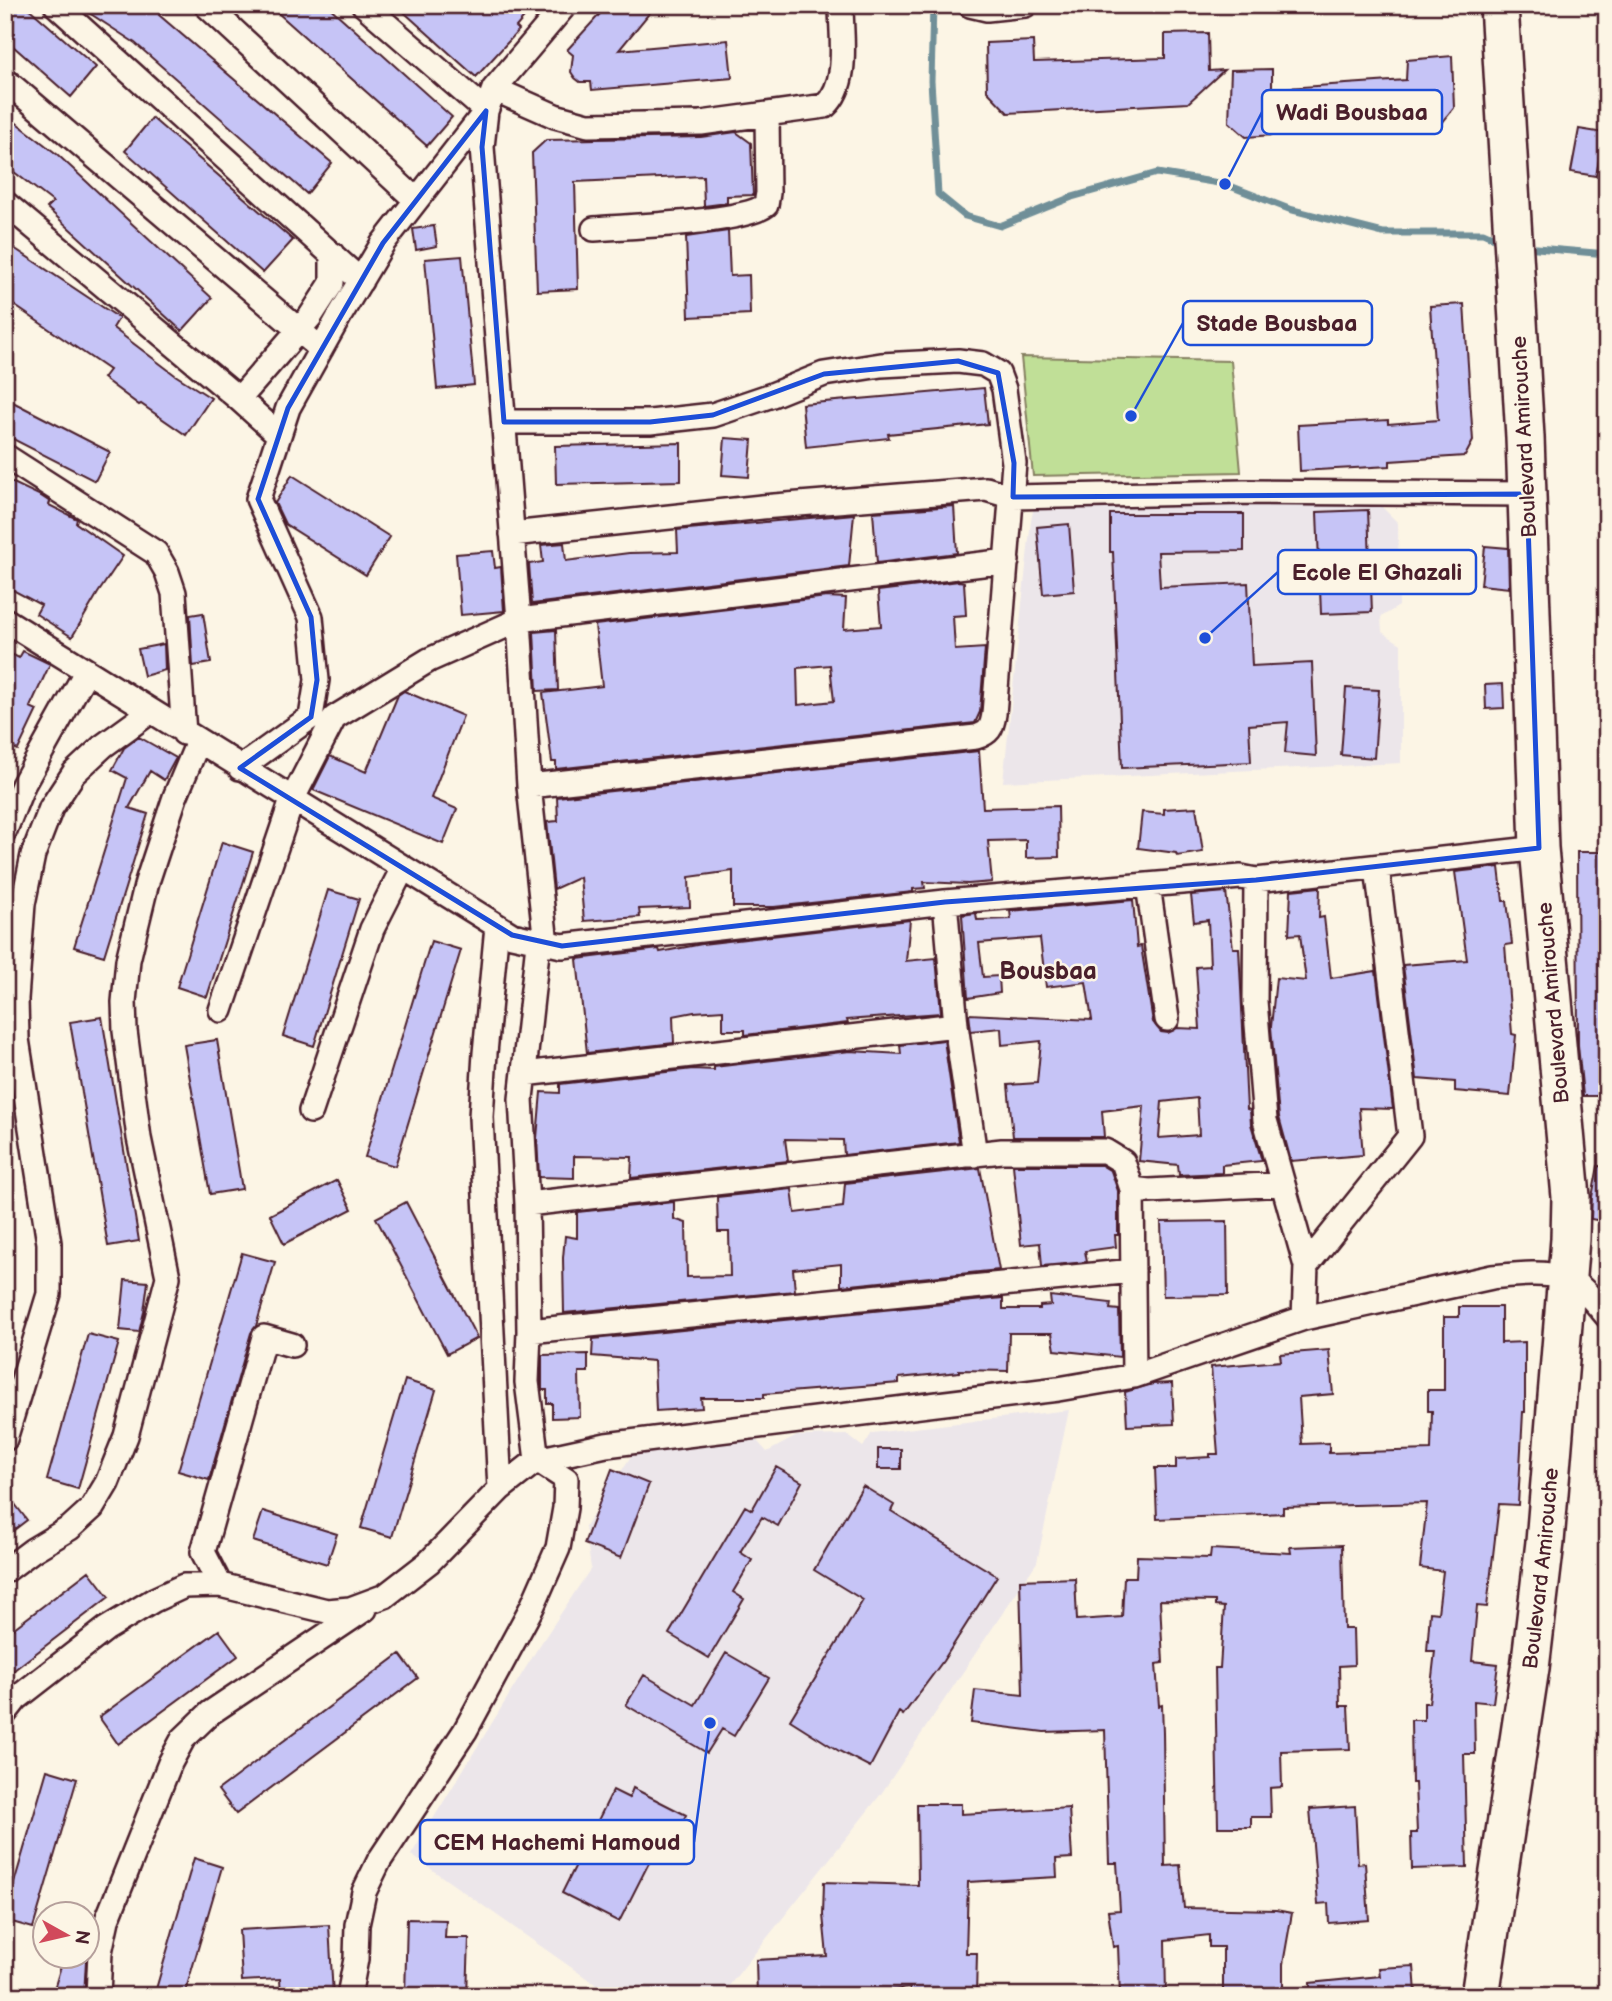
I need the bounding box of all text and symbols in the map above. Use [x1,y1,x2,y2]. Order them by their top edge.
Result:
callout: Wadi Bousbaa [1262,90,1442,134]
text: Wadi Bousbaa [1276,99,1428,127]
callout: Stade Bousbaa [1183,301,1372,345]
text: Stade Bousbaa [1197,310,1357,338]
street label: Boulevard Amirouche [1507,335,1542,539]
callout: Ecole El Ghazali [1278,550,1476,594]
text: Ecole El Ghazali [1292,559,1462,587]
street label: Boulevard Amirouche [1532,901,1575,1105]
district label: Bousbaa [999,957,1097,986]
street label: Boulevard Amirouche [1518,1467,1564,1670]
callout: CEM Hachemi Hamoud [420,1820,694,1864]
text: CEM Hachemi Hamoud [434,1829,680,1857]
north arrow [32,1899,102,1969]
text: N [69,1928,94,1946]

